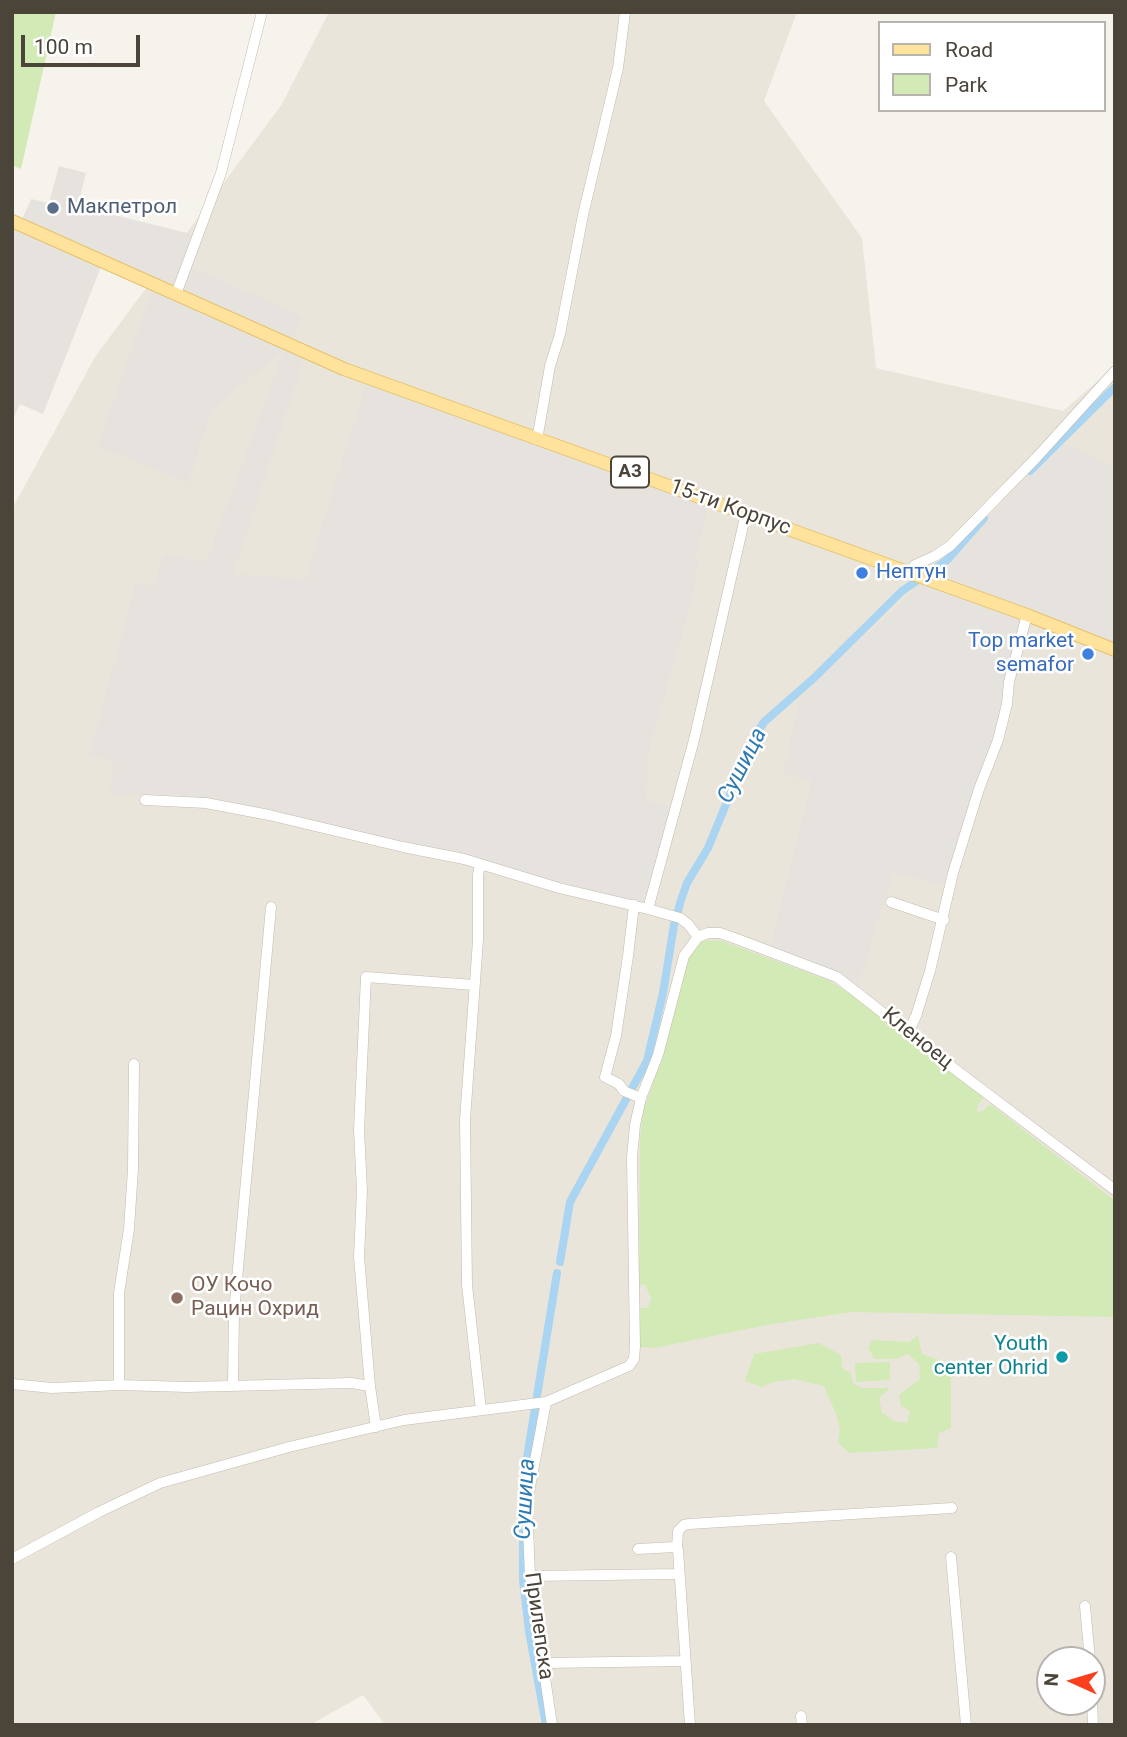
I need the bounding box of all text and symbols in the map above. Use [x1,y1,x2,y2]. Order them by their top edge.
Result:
scale bar [24,21,144,65]
legend [878,21,1106,112]
text: 100 m [34,35,93,59]
text: Road [945,38,993,62]
text: Park [945,73,987,97]
place label: Макпетрол [67,195,177,221]
marker: Макпетрол [45,200,61,216]
road number: A3 [611,457,649,488]
street label: 15-ти Корпус [666,474,794,542]
place label: Нептун [876,560,946,586]
marker: Нептун [854,565,870,581]
place label: Top market semafor [968,629,1074,679]
marker: Top market semafor [1080,646,1096,662]
water label: Сушица [712,723,774,809]
street label: Кленоец [876,1003,958,1075]
place label: ОУ Кочо Рацин Охрид [191,1273,319,1323]
marker: ОУ Кочо Рацин Охрид [169,1290,185,1306]
place label: Youth center Ohrid [934,1332,1048,1382]
marker: Youth center Ohrid [1054,1349,1070,1365]
water label: Сушица [510,1458,542,1540]
street label: Прилепска [518,1571,558,1681]
north arrow [1036,1646,1106,1716]
text: N [1040,1672,1063,1687]

